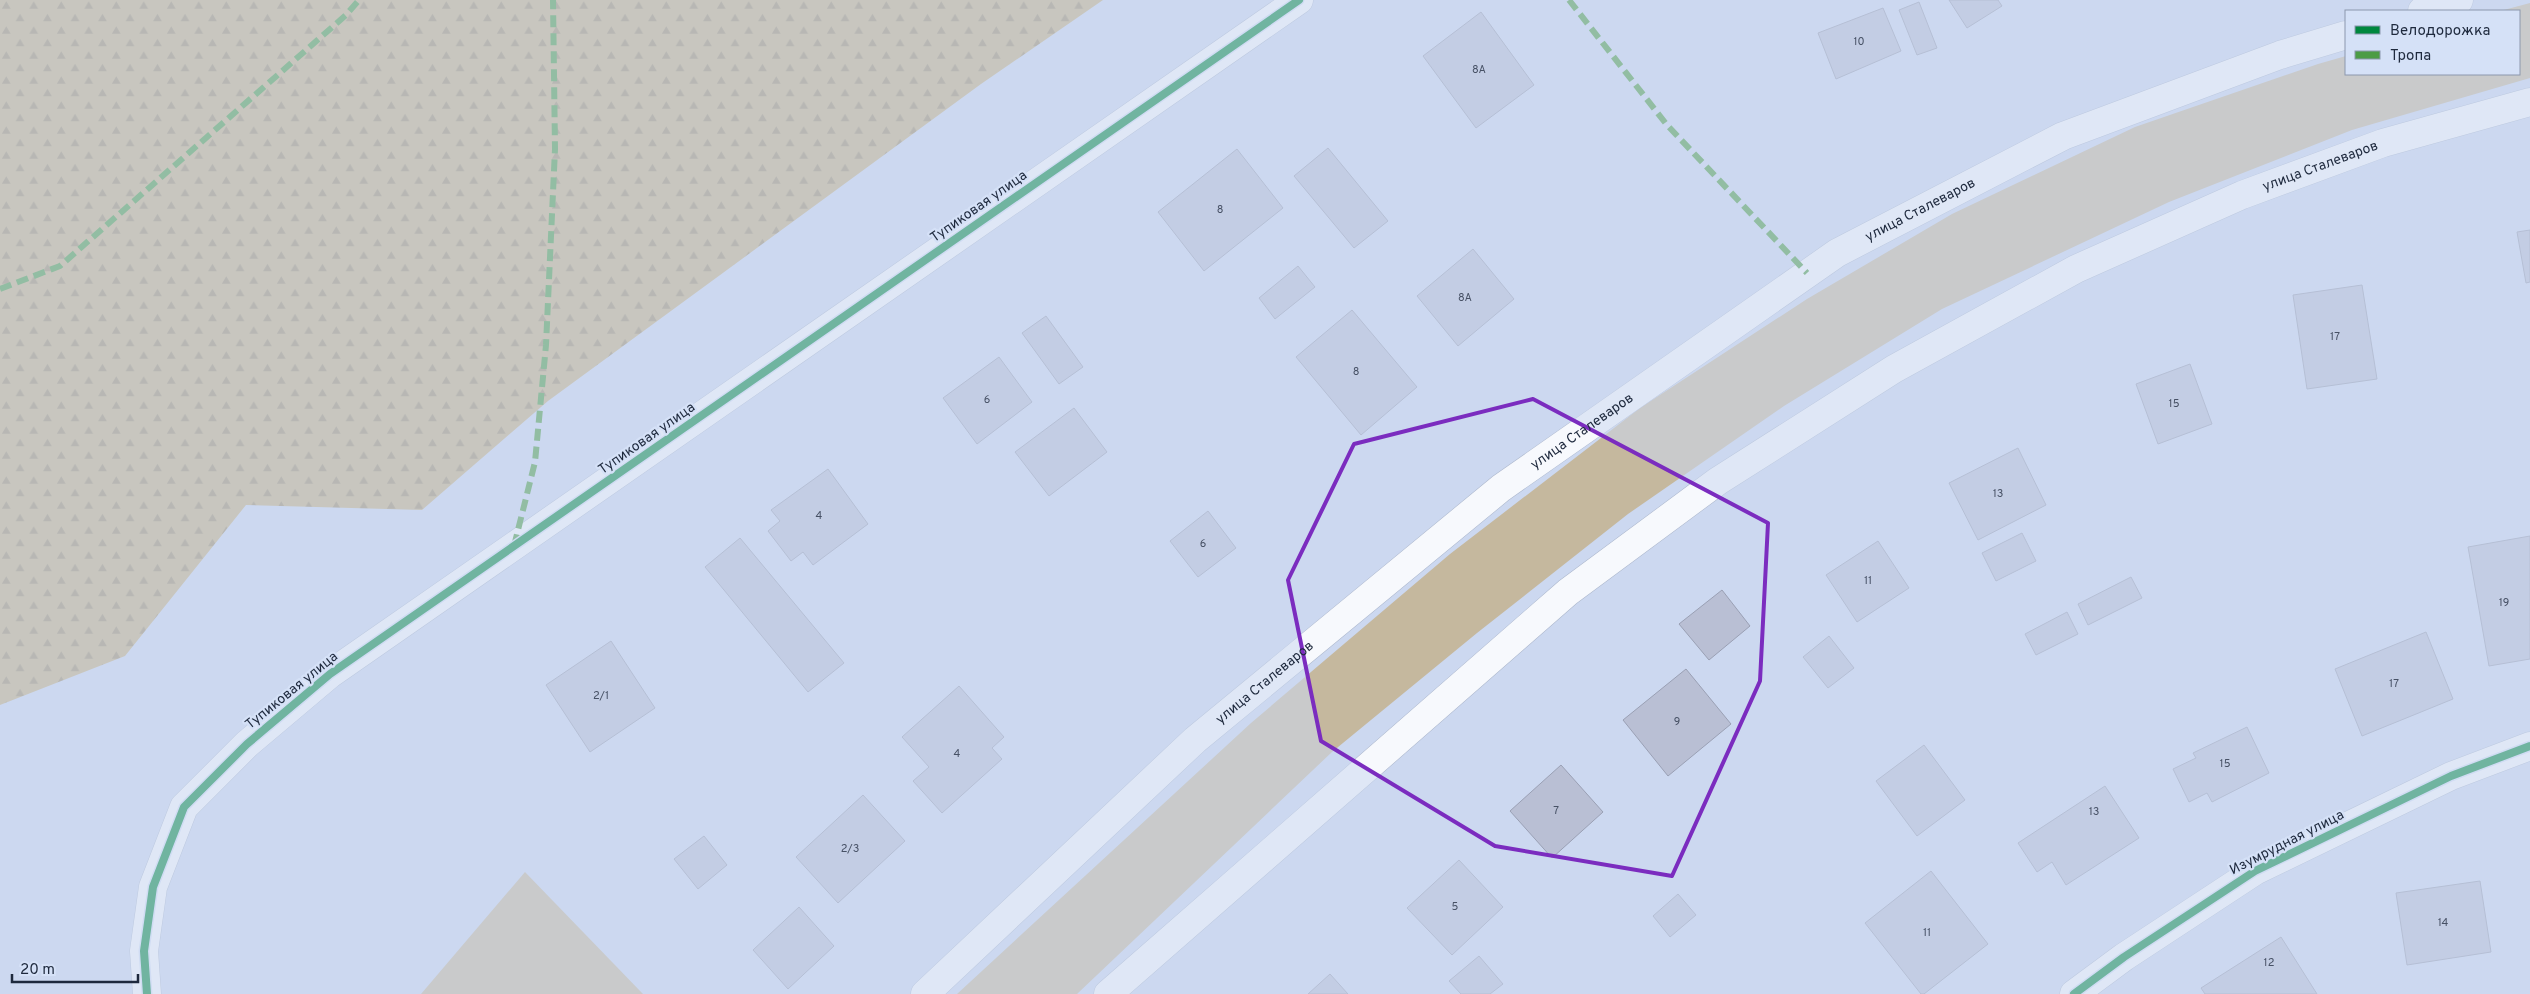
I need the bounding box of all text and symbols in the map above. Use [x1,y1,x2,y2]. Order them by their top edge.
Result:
legend [2345,10,2520,75]
text: Велодорожка [2390,22,2490,41]
house number: 10 [1853,35,1865,49]
text: Тропа [2390,47,2431,66]
house number: 8А [1472,63,1486,77]
street label: улица Сталеваров [2260,137,2380,195]
street label: Тупиковая улица [927,167,1031,247]
street label: улица Сталеваров [1862,174,1978,245]
house number: 8 [1217,203,1223,217]
house number: 8А [1458,291,1472,305]
house number: 17 [2330,330,2340,344]
house number: 8 [1353,365,1359,379]
street label: улица Сталеваров [1527,389,1637,473]
house number: 6 [984,393,990,407]
house number: 15 [2169,397,2180,411]
street label: Тупиковая улица [595,399,699,479]
house number: 13 [1993,487,2003,501]
house number: 4 [816,509,823,523]
house number: 6 [1200,537,1206,551]
house number: 11 [1864,574,1872,588]
house number: 19 [2499,596,2509,610]
street label: улица Сталеваров [1212,637,1317,728]
street label: Тупиковая улица [242,648,342,734]
house number: 17 [2389,677,2399,691]
house number: 2/1 [593,689,609,703]
house number: 9 [1674,715,1680,729]
house number: 4 [954,747,961,761]
house number: 15 [2220,757,2231,771]
house number: 7 [1553,804,1559,818]
house number: 13 [2089,805,2099,819]
street label: Изумрудная улица [2227,807,2347,879]
house number: 2/3 [841,842,859,856]
house number: 5 [1452,900,1459,914]
house number: 14 [2438,916,2449,930]
house number: 11 [1923,926,1931,940]
scale bar [12,952,139,984]
house number: 12 [2264,956,2274,970]
text: 20 m [20,961,55,980]

